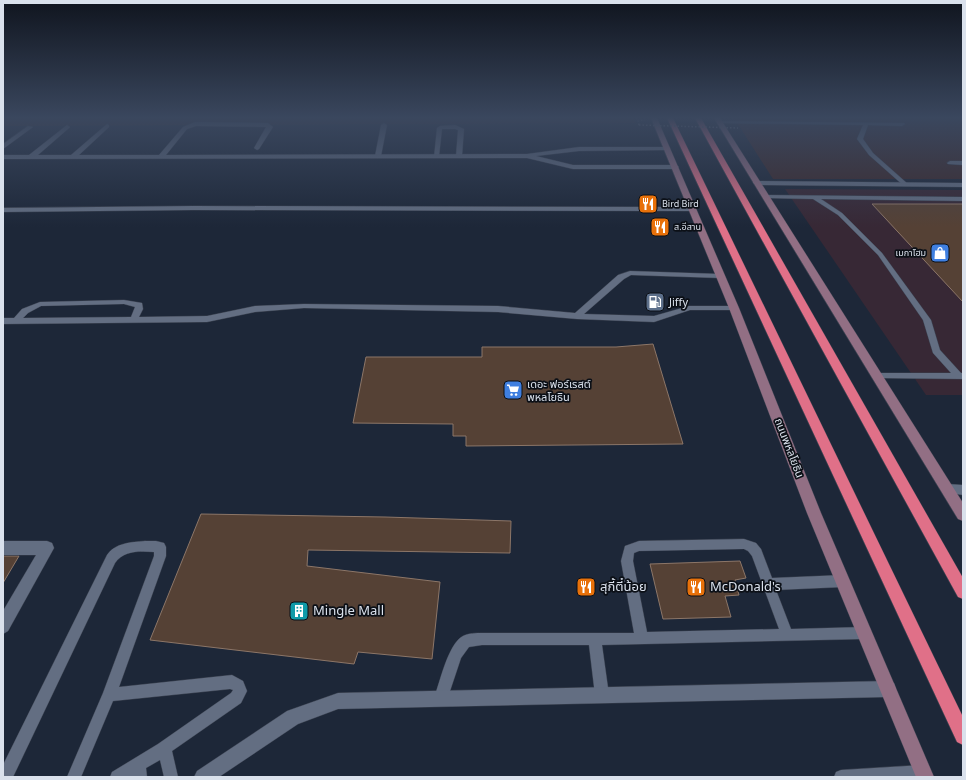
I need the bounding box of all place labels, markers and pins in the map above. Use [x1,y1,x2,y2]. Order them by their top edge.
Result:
restaurant icon: Bird Bird [637,193,659,215]
place label: Bird Bird [662,197,699,211]
restaurant icon: ส.อีสาน [649,216,671,238]
place label: ส.อีสาน [674,220,701,234]
shop icon: เมกาโฮม [929,242,951,264]
place label: เมกาโฮม [896,246,926,260]
fuel station icon: Jiffy [644,291,666,313]
place label: Jiffy [668,294,688,311]
place label: เดอะ ฟอร์เรสต์ พหลโยธิน [527,376,591,406]
supermarket icon: เดอะ ฟอร์เรสต์ พหลโยธิน [502,379,524,401]
restaurant icon: สุกี้ตี๋น้อย [575,576,597,598]
restaurant icon: McDonald's [685,576,707,598]
place label: สุกี้ตี๋น้อย [600,577,647,597]
place label: McDonald's [710,577,781,597]
building icon: Mingle Mall [288,600,310,622]
place label: Mingle Mall [313,601,384,621]

